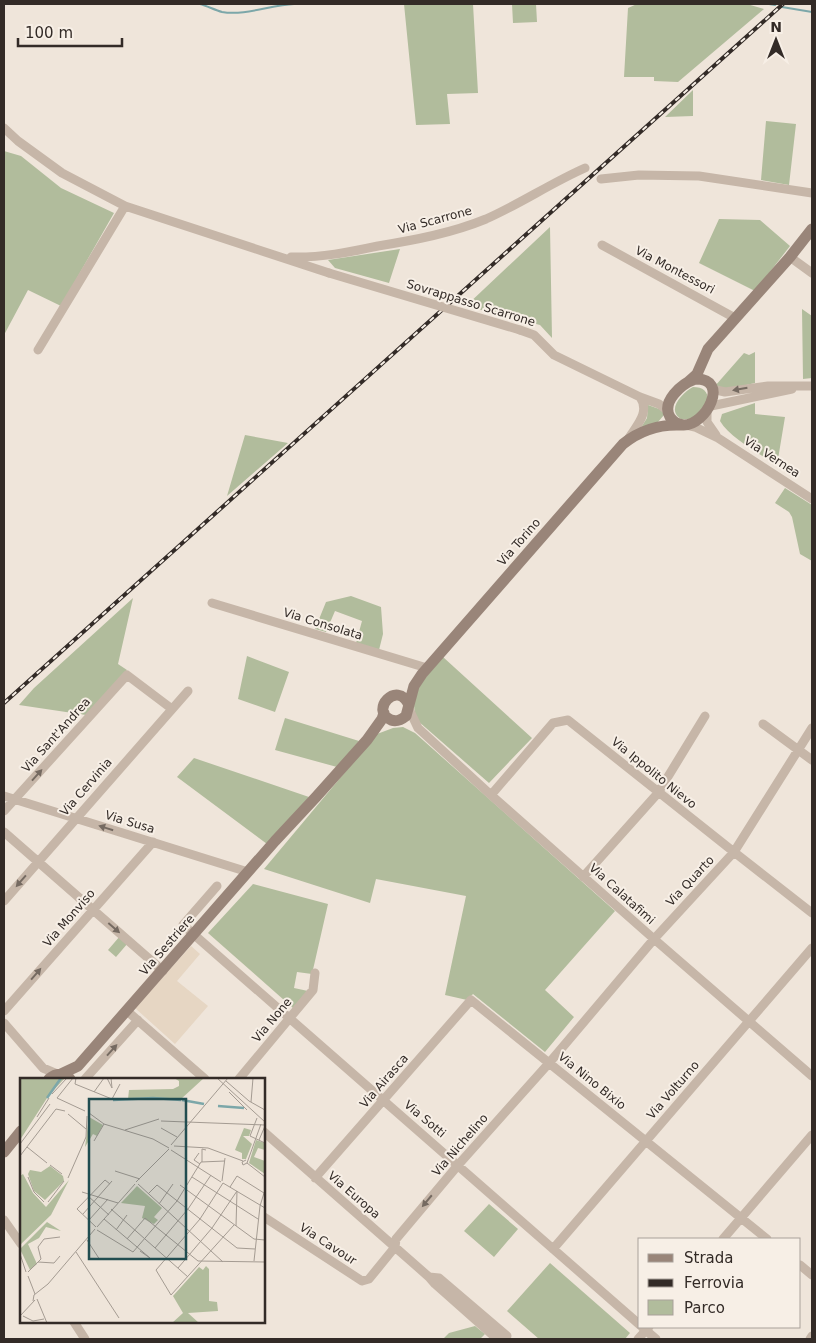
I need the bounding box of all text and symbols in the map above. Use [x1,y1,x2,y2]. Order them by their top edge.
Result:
scale bar [18,15,121,47]
north arrow [751,15,801,65]
text: N [770,19,782,35]
text: 100 m [25,24,73,42]
street label: Via Scarrone [397,203,473,237]
street label: Via Montessori [633,243,717,297]
street label: Sovrappasso Scarrone [405,277,537,329]
one-way arrow [732,386,748,394]
street label: Via Vernea [741,434,803,480]
street label: Via Torino [495,515,543,569]
street label: Via Consolata [282,605,364,643]
street label: Via Sant'Andrea [19,695,93,775]
street label: Via Ippolito Nievo [609,734,699,812]
street label: Via Cervinia [57,755,115,819]
one-way arrow [31,768,42,781]
street label: Via Susa [103,808,157,836]
one-way arrow [98,823,113,831]
street label: Via Quarto [663,853,717,909]
street label: Via Calatafimi [586,861,658,927]
one-way arrow [15,875,27,887]
street label: Via Monviso [40,886,98,950]
street label: Via Sestriere [137,912,197,978]
one-way arrow [108,922,120,934]
one-way arrow [30,969,42,981]
street label: Via None [249,995,295,1045]
one-way arrow [106,1044,117,1057]
street label: Via Nino Bixio [555,1049,629,1113]
street label: Via Airasca [357,1051,411,1111]
street label: Via Volturno [644,1058,702,1122]
inset map [20,1078,265,1323]
street label: Via Sotti [401,1098,449,1140]
street label: Via Nichelino [429,1111,491,1179]
street label: Via Europa [325,1169,383,1221]
one-way arrow [422,1195,433,1208]
street label: Via Cavour [297,1220,359,1268]
legend [638,1238,801,1328]
text: Strada [684,1249,733,1267]
text: Ferrovia [684,1274,744,1292]
text: Parco [684,1299,725,1317]

